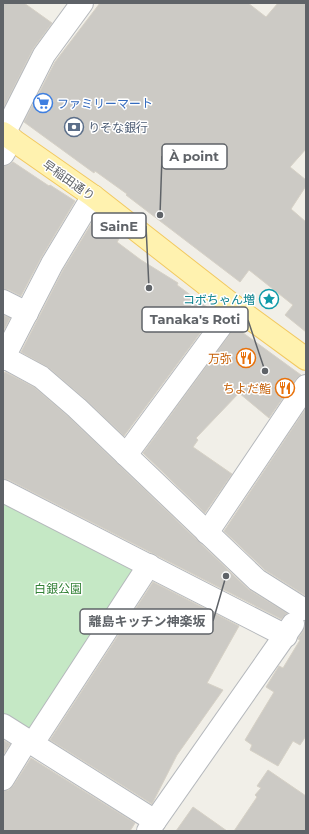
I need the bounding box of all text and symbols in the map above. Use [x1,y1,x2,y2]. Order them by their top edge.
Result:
supermarket icon: ファミリーマート [32,92,54,114]
place label: ファミリーマート [57,96,153,111]
bank icon: りそな銀行 [63,116,85,138]
place label: りそな銀行 [88,120,148,135]
callout: À point [162,144,227,169]
text: À point [168,148,219,164]
street label: 早稲田通り [40,157,98,203]
callout: SainE [92,213,146,238]
text: SainE [100,218,138,234]
place icon: コボちゃん増 [258,288,280,310]
place label: コボちゃん増 [183,292,255,307]
callout: Tanaka's Roti [142,307,248,332]
text: Tanaka's Roti [150,311,240,327]
restaurant icon: 万弥 [235,347,257,369]
place label: 万弥 [208,351,232,366]
restaurant icon: ちよだ鮨 [274,377,296,399]
place label: ちよだ鮨 [223,381,271,396]
park label: 白銀公園 [34,581,82,596]
callout: 離島キッチン神楽坂 [80,609,213,634]
text: 離島キッチン神楽坂 [88,613,206,629]

